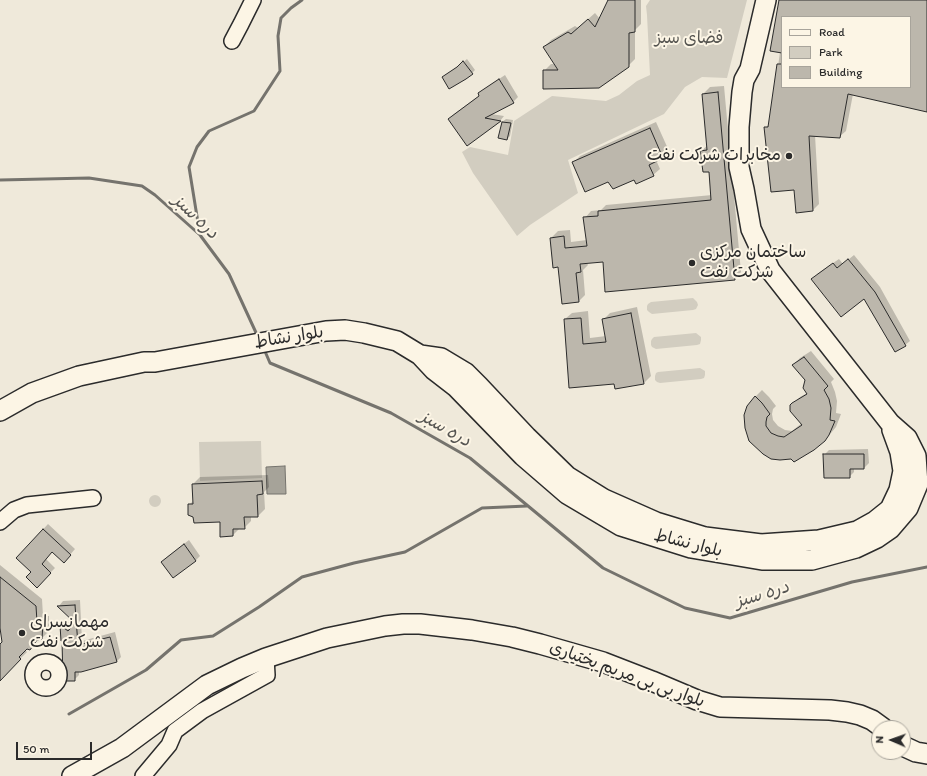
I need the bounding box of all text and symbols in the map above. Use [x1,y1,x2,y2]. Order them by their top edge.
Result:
legend [781,16,911,88]
text: Road [819,25,845,39]
park label: فضای سبز [655,29,723,49]
text: Park [819,45,843,59]
text: Building [819,65,862,79]
place label: مخابرات شرکت نفت [647,146,781,166]
marker: مخابرات شرکت نفت [784,151,794,161]
water label: دره سبز [167,190,223,244]
place label: ساختمان مرکزی شرکت نفت [700,243,806,283]
marker: ساختمان مرکزی شرکت نفت [687,258,697,268]
street label: بلوار نشاط [253,322,325,354]
water label: دره سبز [415,406,475,452]
street label: بلوار نشاط [652,526,724,562]
water label: دره سبز [732,577,792,613]
place label: مهمانسرای شرکت نفت [30,613,109,653]
marker: مهمانسرای شرکت نفت [17,628,27,638]
street label: بلوار بی بی مریم بختیاری [547,637,707,713]
north arrow [871,720,911,760]
scale bar [18,734,94,760]
text: N [873,736,886,744]
text: 50 m [23,742,49,756]

